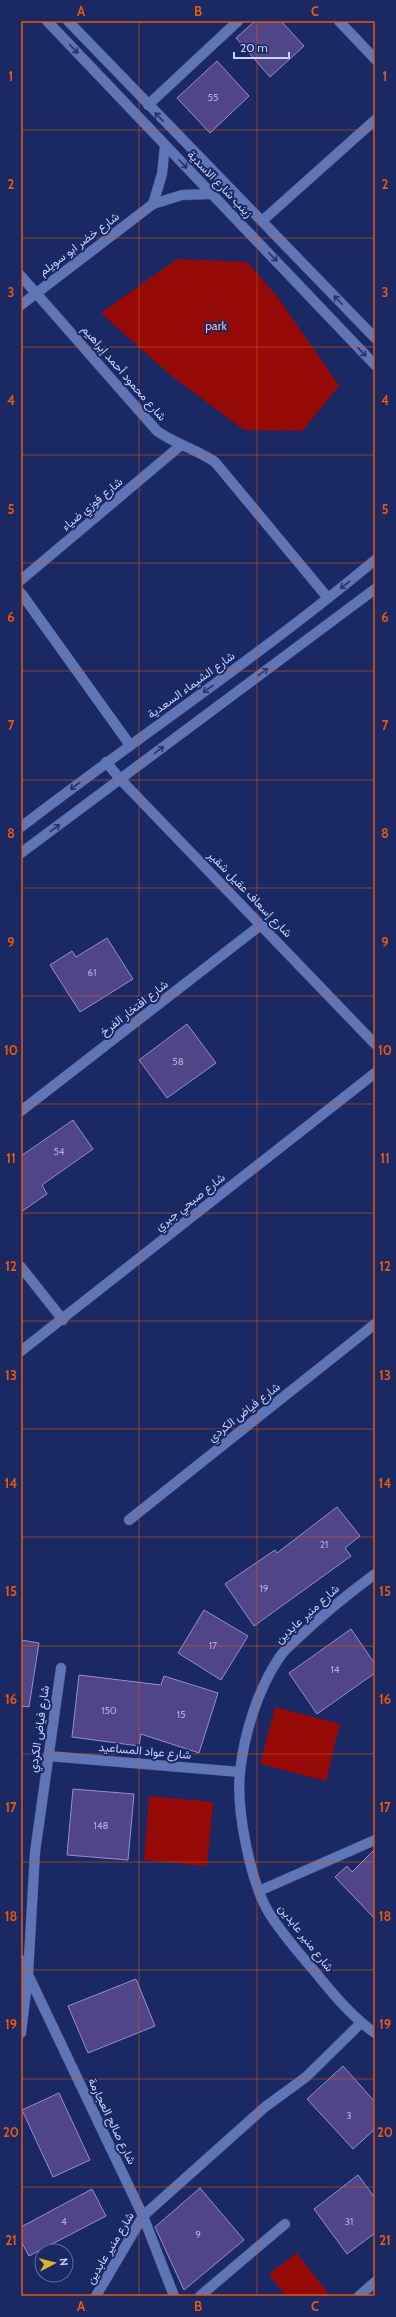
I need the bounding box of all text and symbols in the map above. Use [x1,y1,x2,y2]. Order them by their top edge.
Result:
text: A [77,3,86,19]
text: B [194,3,202,19]
text: C [311,3,319,19]
scale bar [234,34,289,60]
text: 20 m [240,40,268,55]
one-way arrow [69,44,79,54]
text: 1 [9,68,13,84]
text: 1 [383,68,387,84]
house number: 55 [208,91,218,104]
one-way arrow [155,112,164,122]
street label: زينب شارع الاسدية [183,147,256,222]
one-way arrow [178,159,188,169]
text: 2 [8,176,15,192]
text: 2 [382,176,389,192]
street label: شارع خضر ابو سويلم [36,208,123,280]
one-way arrow [268,252,278,262]
text: 3 [7,284,15,300]
text: 3 [381,284,389,300]
one-way arrow [333,295,343,305]
park label: park [205,318,227,333]
street label: شارع محمود أحمد إبراهيم [77,322,170,425]
one-way arrow [358,347,367,357]
text: 4 [7,392,15,408]
text: 4 [381,392,389,408]
street label: شارع فوزي ضياء [58,474,127,536]
text: 5 [8,501,15,517]
text: 5 [382,501,389,517]
one-way arrow [339,581,350,589]
text: 6 [7,609,15,625]
text: 6 [381,609,389,625]
street label: شارع الشيماء السعدية [144,648,239,723]
one-way arrow [258,668,269,677]
one-way arrow [203,685,214,693]
text: 7 [8,717,15,733]
text: 7 [382,717,389,733]
one-way arrow [154,746,165,755]
one-way arrow [70,781,81,790]
one-way arrow [49,823,60,832]
text: 8 [7,825,15,841]
text: 8 [381,825,389,841]
street label: شارع إسعاف عقيل شقير [203,846,296,942]
text: 9 [7,934,15,950]
text: 9 [381,934,389,950]
house number: 61 [88,966,96,979]
street label: شارع افتخار الفرخ [97,976,172,1040]
text: 10 [4,1042,18,1058]
text: 10 [378,1042,392,1058]
house number: 58 [172,1055,184,1068]
house number: 54 [53,1145,65,1158]
text: 11 [6,1150,16,1166]
text: 11 [380,1150,390,1166]
street label: شارع صبحي جبري [152,1170,230,1236]
text: 12 [5,1258,17,1274]
text: 12 [379,1258,391,1274]
text: 13 [5,1367,17,1383]
text: 13 [379,1367,391,1383]
street label: شارع فياض الكردي [204,1379,285,1447]
text: 14 [5,1475,17,1491]
text: 14 [379,1475,391,1491]
house number: 21 [320,1538,328,1551]
street label: شارع منير عابدين [271,1581,343,1648]
house number: 19 [260,1582,269,1595]
text: 15 [5,1583,17,1599]
text: 15 [379,1583,391,1599]
house number: 17 [209,1639,217,1652]
house number: 14 [330,1663,340,1676]
street label: شارع فياض الكردي [25,1684,55,1774]
text: 16 [5,1691,17,1707]
text: 16 [379,1691,391,1707]
house number: 150 [101,1704,117,1717]
house number: 15 [177,1708,185,1721]
street label: شارع عواد المساعيد [98,1739,192,1764]
text: 17 [5,1799,17,1815]
text: 17 [379,1799,391,1815]
house number: 148 [93,1819,109,1832]
street label: شارع منير عابدين [274,1901,337,1976]
text: 18 [5,1908,17,1924]
text: 18 [379,1908,391,1924]
text: 19 [5,2016,17,2032]
text: 19 [379,2016,391,2032]
street label: شارع صالح العجارمة [83,2075,140,2167]
house number: 3 [346,2109,352,2122]
text: 20 [3,2124,19,2140]
text: 20 [377,2124,393,2140]
street label: شارع منير عابدين [82,2209,139,2288]
house number: 4 [61,2215,67,2228]
house number: 31 [345,2215,353,2228]
house number: 9 [195,2228,201,2241]
text: 21 [5,2232,17,2248]
text: 21 [379,2232,391,2248]
north arrow [34,2243,74,2283]
text: N [57,2257,71,2266]
text: A [77,2298,86,2314]
text: B [194,2298,202,2314]
text: C [311,2298,319,2314]

